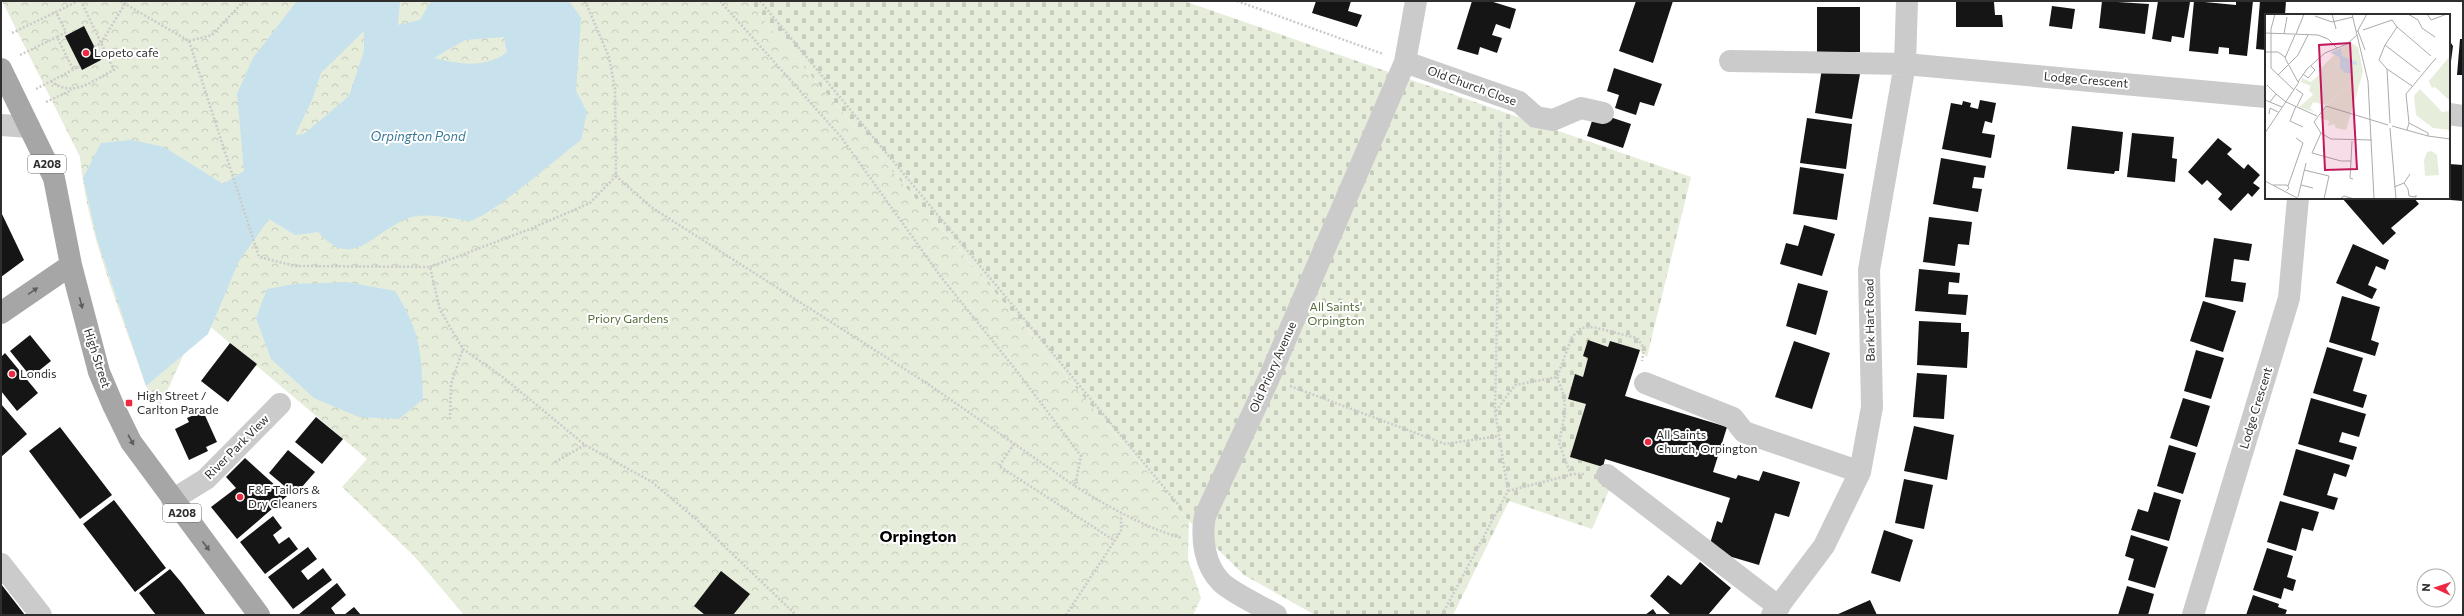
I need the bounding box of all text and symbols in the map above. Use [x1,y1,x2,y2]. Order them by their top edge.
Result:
inset map [2265,14,2450,199]
place label: Lopeto cafe [94,45,159,59]
marker: Lopeto cafe [81,48,91,58]
street label: Old Church Close [1426,62,1519,108]
street label: Lodge Crescent [2043,68,2129,90]
water label: Orpington Pond [371,128,466,144]
road number: A208 [28,155,66,173]
street label: Bark Hart Road [1861,278,1877,362]
one-way arrow [28,287,38,295]
one-way arrow [78,297,84,309]
park label: All Saints' Orpington [1307,299,1365,327]
park label: Priory Gardens [587,311,669,325]
street label: Old Priory Avenue [1246,319,1298,414]
street label: High Street [82,326,114,389]
street label: Lodge Crescent [2236,365,2274,450]
place label: Londis [20,366,56,380]
marker: Londis [7,369,17,379]
place label: High Street / Carlton Parade [137,388,219,416]
marker: High Street / Carlton Parade [124,398,134,408]
street label: River Park View [201,411,272,481]
place label: All Saints Church, Orpington [1656,427,1757,455]
one-way arrow [127,434,134,446]
marker: All Saints Church, Orpington [1643,437,1653,447]
place label: F&F Tailors & Dry Cleaners [248,482,320,510]
marker: F&F Tailors & Dry Cleaners [235,492,245,502]
road number: A208 [163,504,201,522]
district label: Orpington [879,526,957,545]
one-way arrow [202,540,211,551]
north arrow [2416,568,2456,608]
text: N [2419,583,2432,592]

